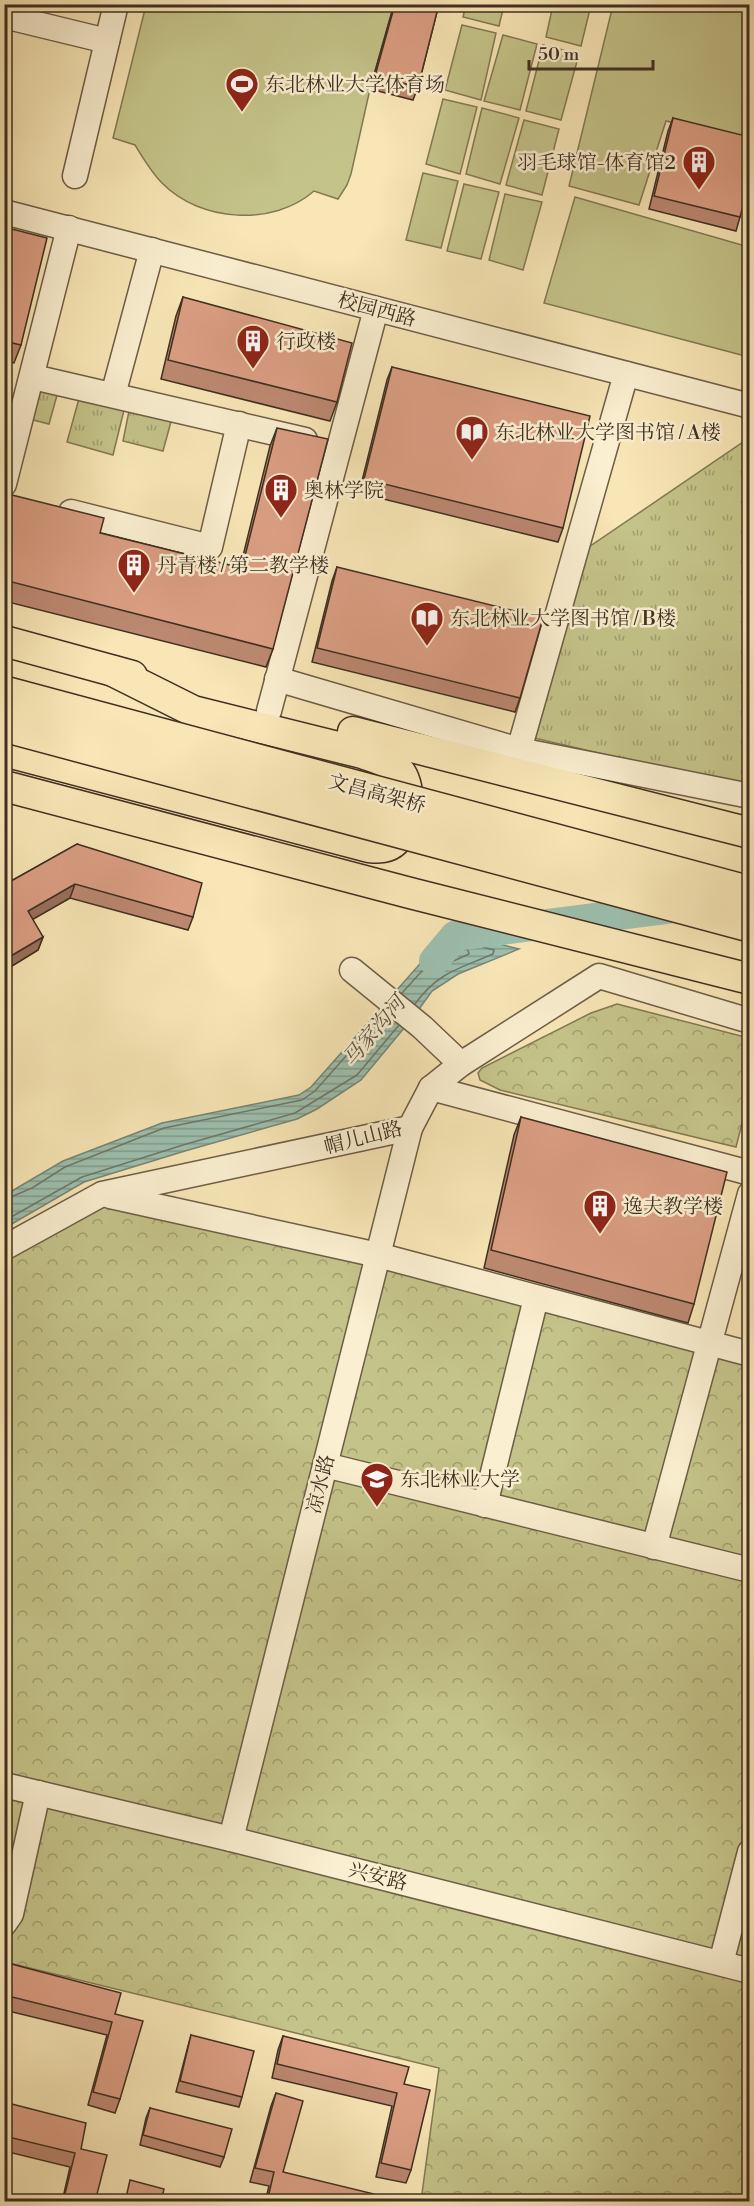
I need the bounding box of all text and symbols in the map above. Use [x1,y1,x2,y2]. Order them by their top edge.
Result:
scale bar [529,33,654,71]
text: 50 m [538,43,580,66]
sports icon: 东北林业大学体育场 [224,66,260,113]
place label: 东北林业大学体育场 [265,73,445,98]
building icon: 羽毛球馆-体育馆2 [681,144,717,191]
place label: 羽毛球馆-体育馆2 [517,151,676,176]
street label: 校园西路 [335,288,418,333]
building icon: 行政楼 [235,323,271,370]
place label: 行政楼 [276,330,336,355]
library icon: 东北林业大学图书馆 / A楼 [454,414,490,461]
place label: 东北林业大学图书馆 / A楼 [495,421,721,446]
building icon: 奥林学院 [263,472,299,519]
place label: 奥林学院 [304,479,384,504]
building icon: 丹青楼 / 第二教学楼 [116,547,152,594]
place label: 丹青楼 / 第二教学楼 [157,554,329,579]
library icon: 东北林业大学图书馆 / B楼 [409,600,445,647]
place label: 东北林业大学图书馆 / B楼 [450,607,676,632]
street label: 文昌高架桥 [325,769,428,819]
water label: 马家沟河 [338,988,414,1072]
street label: 帽儿山路 [322,1117,405,1160]
building icon: 逸夫教学楼 [582,1188,618,1235]
place label: 逸夫教学楼 [623,1195,723,1220]
street label: 凉水路 [302,1452,341,1516]
school or university icon: 东北林业大学 [359,1461,395,1508]
place label: 东北林业大学 [400,1468,520,1493]
street label: 兴安路 [346,1858,410,1897]

